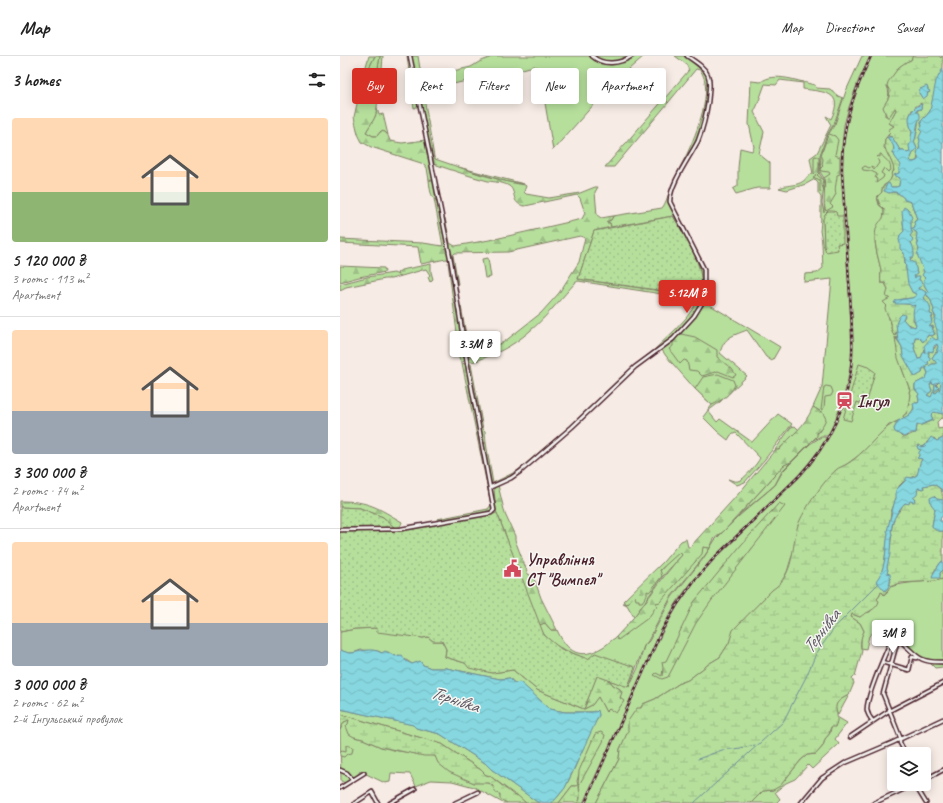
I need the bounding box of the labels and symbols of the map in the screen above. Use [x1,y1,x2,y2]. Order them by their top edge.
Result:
pin: 5.12M ₴ [650,280,724,314]
pin: 3.3M ₴ [442,331,508,365]
station icon: Інгул [834,391,854,411]
place label: Інгул [857,391,891,412]
place label: Управління СТ "Вимпел" [526,549,603,590]
public building icon: Управління СТ "Вимпел" [503,559,523,579]
water label: Тернівка [797,603,846,657]
pin: 3M ₴ [869,620,917,654]
water label: Тернівка [428,681,484,718]

